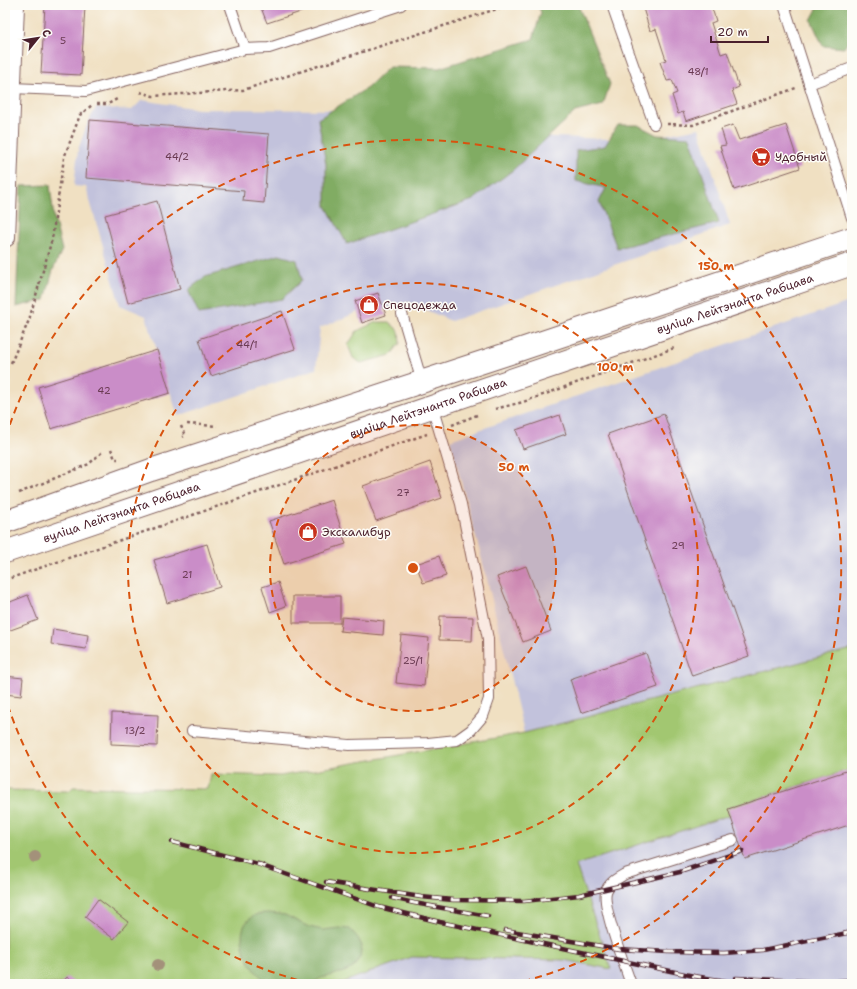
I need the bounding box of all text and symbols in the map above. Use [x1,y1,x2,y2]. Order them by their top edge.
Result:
north arrow [18,18,58,58]
scale bar [711,18,768,44]
text: 20 m [717,24,748,40]
text: С [38,27,55,40]
house number: 5 [60,34,66,47]
house number: 48/1 [687,65,709,78]
supermarket icon: Удобный [750,146,772,168]
place label: Удобный [775,149,827,165]
house number: 44/2 [165,150,189,163]
text: 150 m [698,258,734,274]
street label: вуліца Лейтэнанта Рабцава [654,270,816,338]
shop icon: Спецодежда [358,294,380,316]
place label: Спецодежда [383,297,457,313]
house number: 44/1 [236,338,258,351]
text: 100 m [597,359,634,375]
street label: вуліца Лейтэнанта Рабцава [348,374,509,442]
house number: 42 [97,384,111,397]
text: 50 m [499,459,530,475]
street label: вуліца Лейтэнанта Рабцава [41,478,203,547]
house number: 27 [396,486,410,499]
shop icon: Экскалибур [297,521,319,543]
place label: Экскалибур [322,524,391,540]
house number: 29 [671,539,685,552]
centre of rings [406,561,420,575]
house number: 21 [182,568,192,581]
house number: 25/1 [403,654,423,667]
house number: 13/2 [125,724,145,737]

